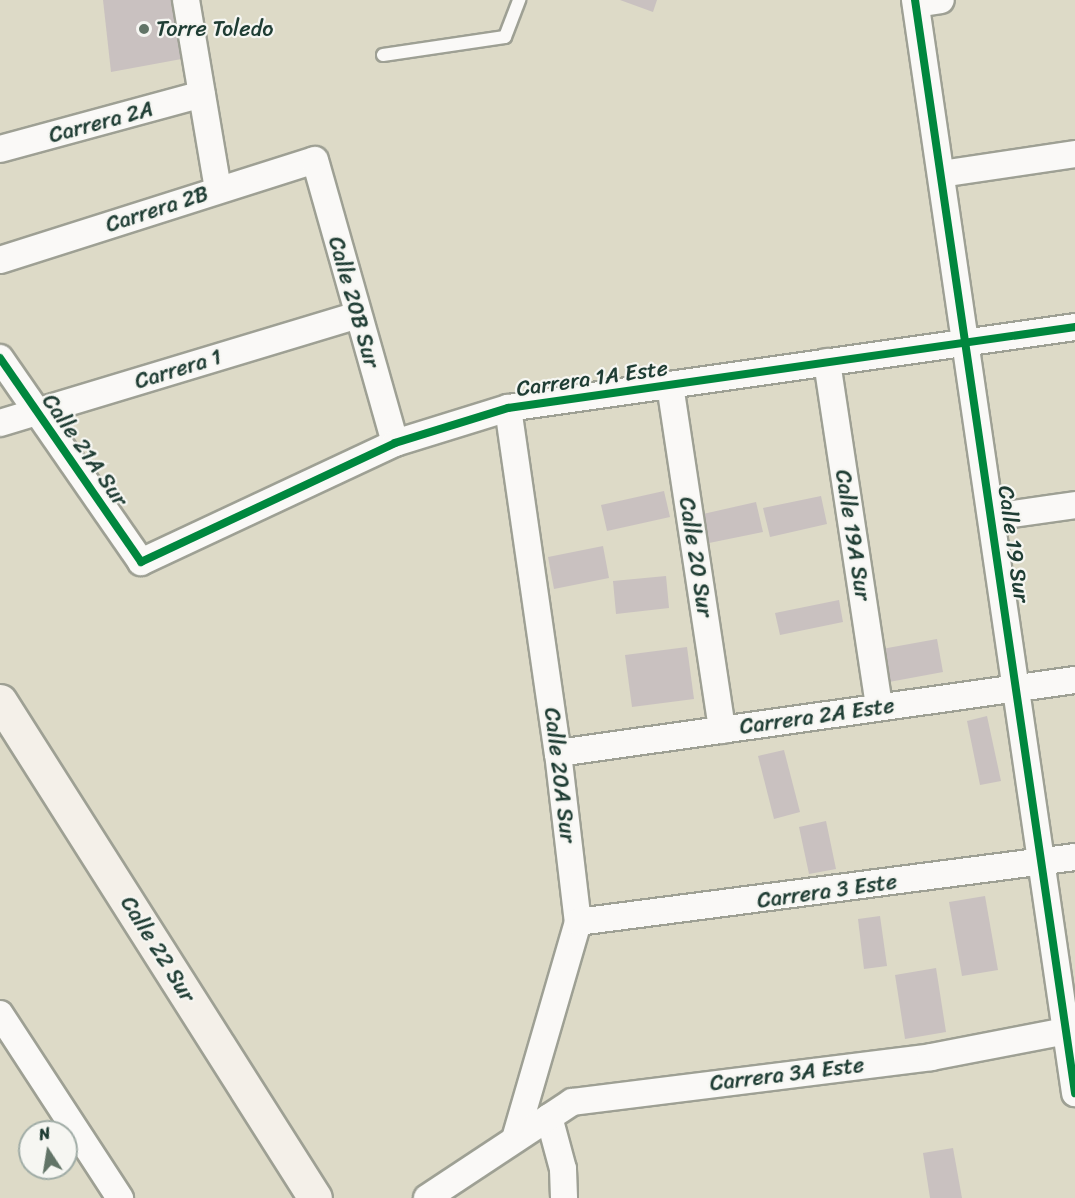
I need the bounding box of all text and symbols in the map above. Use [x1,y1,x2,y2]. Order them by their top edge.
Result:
place label: Torre Toledo [156,16,274,42]
marker: Torre Toledo [137,22,151,36]
street label: Carrera 2A [46,95,156,149]
street label: Carrera 2B [102,180,212,238]
street label: Calle 20B Sur [323,233,385,371]
street label: Carrera 1 [131,343,225,395]
street label: Carrera 1A Este [515,354,669,402]
street label: Calle 21A Sur [37,389,133,511]
street label: Calle 19A Sur [830,468,876,602]
street label: Calle 19 Sur [993,484,1035,604]
street label: Calle 20 Sur [673,495,719,619]
street label: Carrera 2A Este [738,692,896,740]
street label: Calle 20A Sur [539,706,581,844]
street label: Carrera 3 Este [755,868,899,914]
street label: Calle 22 Sur [115,891,201,1007]
street label: Carrera 3A Este [708,1051,866,1097]
text: N [36,1119,53,1149]
north arrow [18,1120,78,1180]

